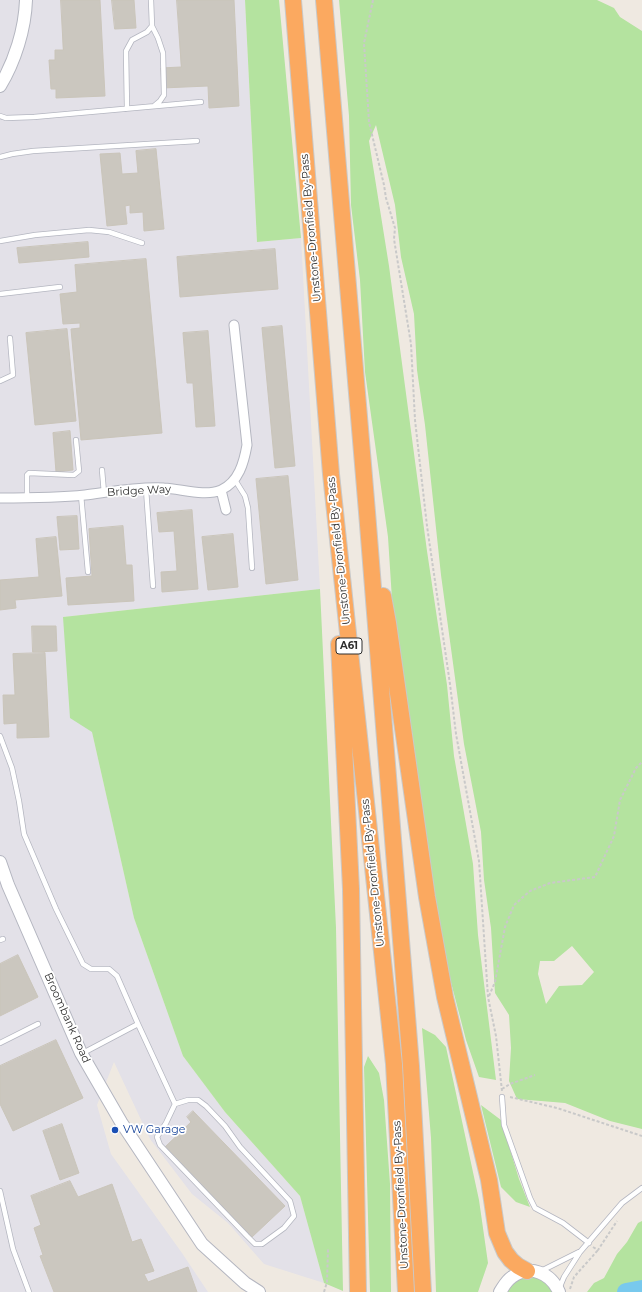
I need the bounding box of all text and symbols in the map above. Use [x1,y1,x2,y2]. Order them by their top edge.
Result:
street label: Unstone-Dronfield By-Pass [298,153,324,303]
street label: Unstone-Dronfield By-Pass [325,476,353,626]
street label: Bridge Way [107,483,171,499]
road number: A61 [336,638,362,654]
street label: Unstone-Dronfield By-Pass [359,798,387,948]
street label: Broombank Road [41,971,93,1065]
street label: Unstone-Dronfield By-Pass [391,1120,411,1270]
place label: VW Garage [123,1123,185,1137]
marker: VW Garage [110,1125,120,1135]

